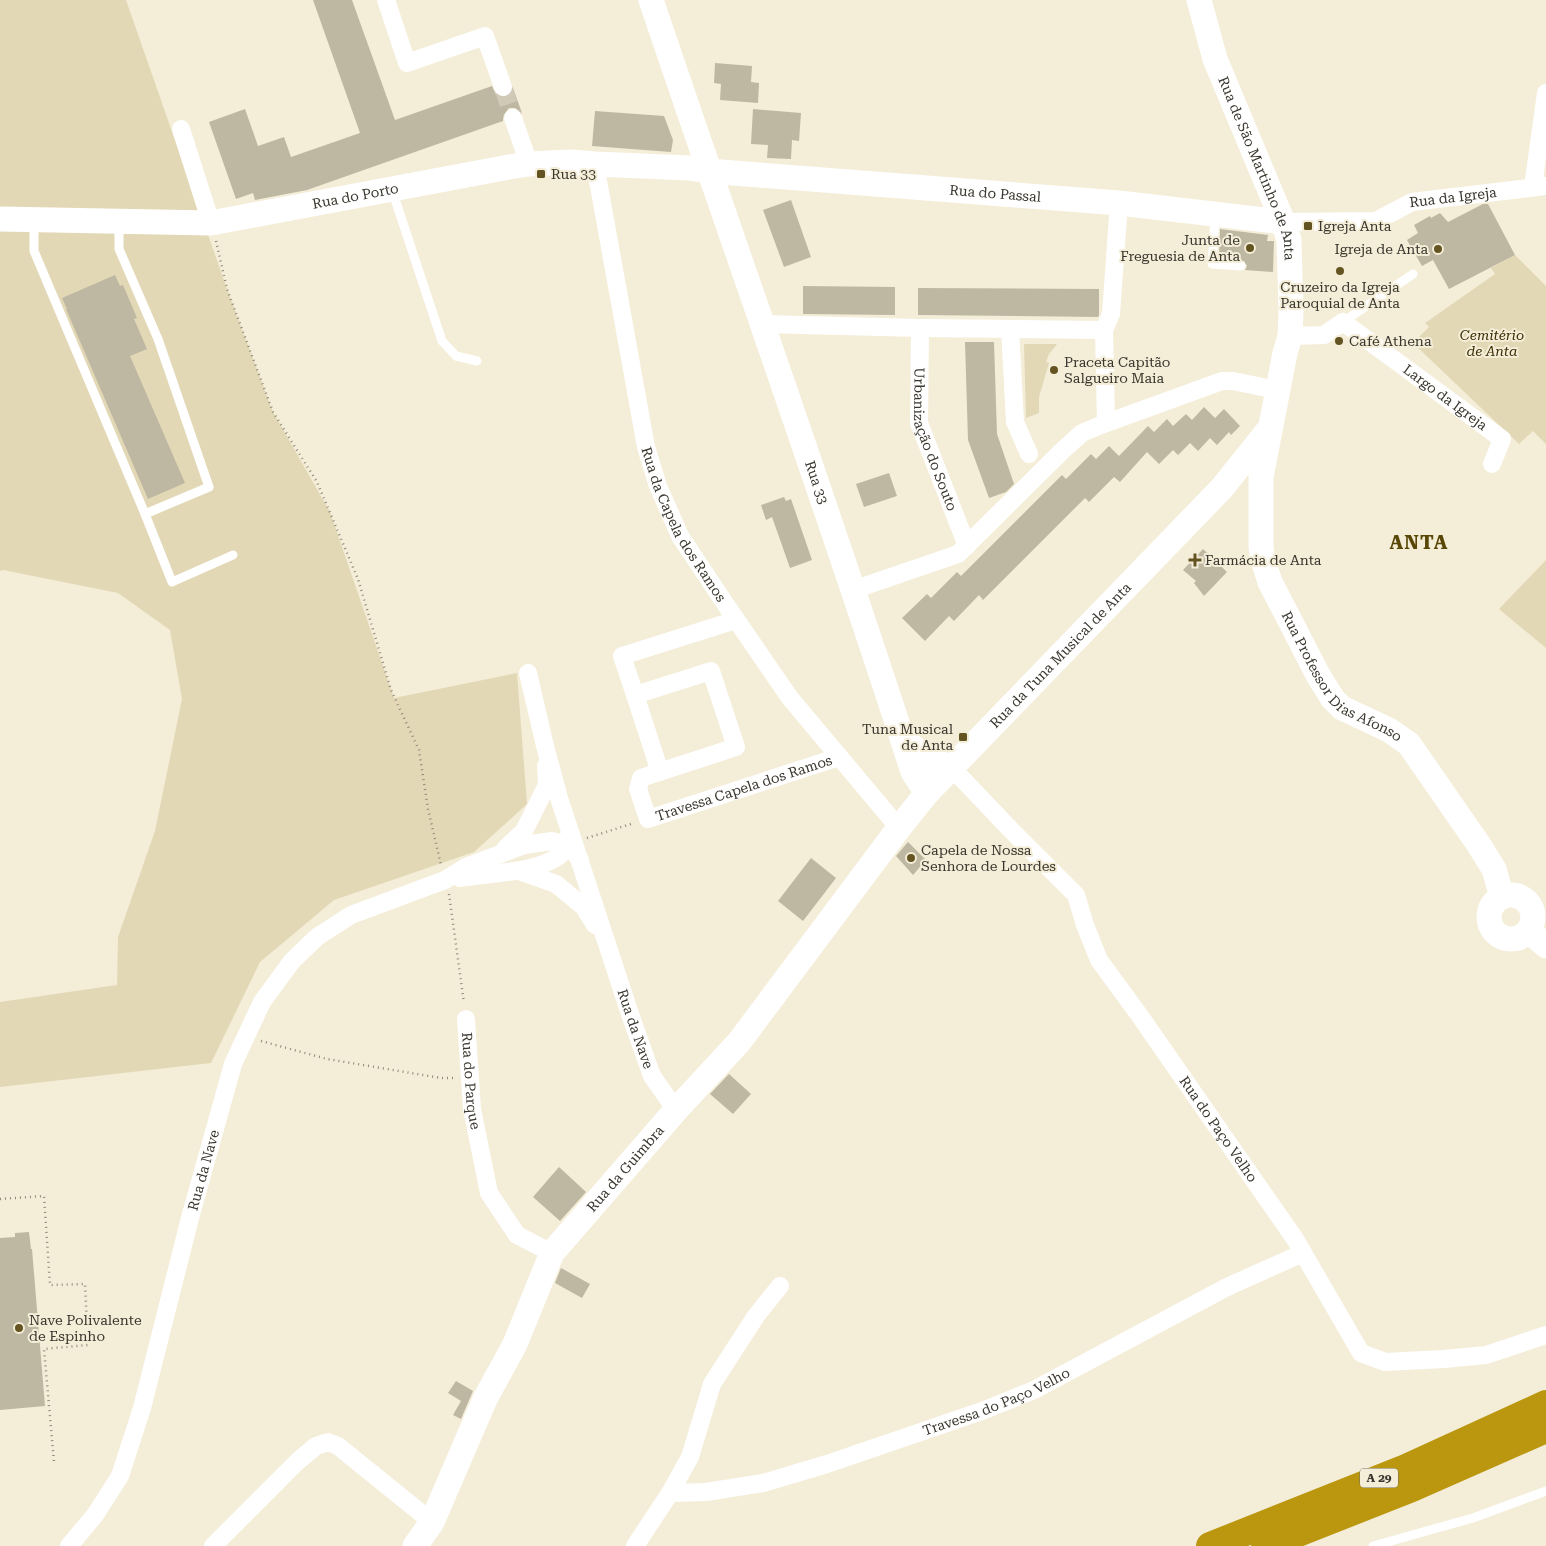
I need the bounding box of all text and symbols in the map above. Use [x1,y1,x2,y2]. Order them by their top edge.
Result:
street label: Rua de São Martinho de Anta [1215,74,1298,261]
place label: Rua 33 [551,166,596,182]
marker: Rua 33 [535,168,547,180]
street label: Rua do Porto [311,180,400,212]
street label: Rua do Passal [949,182,1042,205]
street label: Rua da Igreja [1409,184,1498,210]
place label: Igreja Anta [1318,218,1392,234]
marker: Igreja Anta [1302,220,1314,232]
place label: Junta de Freguesia de Anta [1120,232,1240,264]
place label: Igreja de Anta [1335,241,1428,257]
marker: Junta de Freguesia de Anta [1244,242,1256,254]
marker: Igreja de Anta [1432,243,1444,255]
marker: Cruzeiro da Igreja Paroquial de Anta [1334,265,1346,277]
place label: Cruzeiro da Igreja Paroquial de Anta [1280,279,1400,311]
park label: Cemitério de Anta [1460,327,1524,359]
place label: Café Athena [1349,333,1432,349]
marker: Café Athena [1333,335,1345,347]
place label: Praceta Capitão Salgueiro Maia [1064,354,1170,386]
street label: Largo da Igreja [1400,361,1491,434]
marker: Praceta Capitão Salgueiro Maia [1048,364,1060,376]
street label: Urbanização do Souto [911,367,961,513]
street label: Rua da Capela dos Ramos [638,445,730,605]
street label: Rua 33 [802,458,832,506]
district label: ANTA [1390,531,1448,554]
place label: Farmácia de Anta [1205,552,1322,568]
marker: Farmácia de Anta [1189,554,1201,566]
street label: Rua da Tuna Musical de Anta [986,579,1134,731]
street label: Rua Professor Dias Afonso [1278,609,1405,745]
place label: Tuna Musical de Anta [862,721,954,753]
marker: Tuna Musical de Anta [957,731,969,743]
street label: Travessa Capela dos Ramos [653,752,834,824]
place label: Capela de Nossa Senhora de Lourdes [921,842,1056,874]
marker: Capela de Nossa Senhora de Lourdes [905,852,917,864]
street label: Rua da Nave [614,987,657,1071]
street label: Rua do Parque [459,1032,484,1131]
street label: Rua do Paço Velho [1176,1073,1261,1185]
street label: Rua da Guimbra [584,1122,667,1215]
street label: Rua da Nave [184,1128,222,1212]
place label: Nave Polivalente de Espinho [29,1312,142,1344]
marker: Nave Polivalente de Espinho [13,1322,25,1334]
street label: Travessa do Paço Velho [921,1364,1073,1439]
road number: A 29 [1360,1469,1398,1488]

